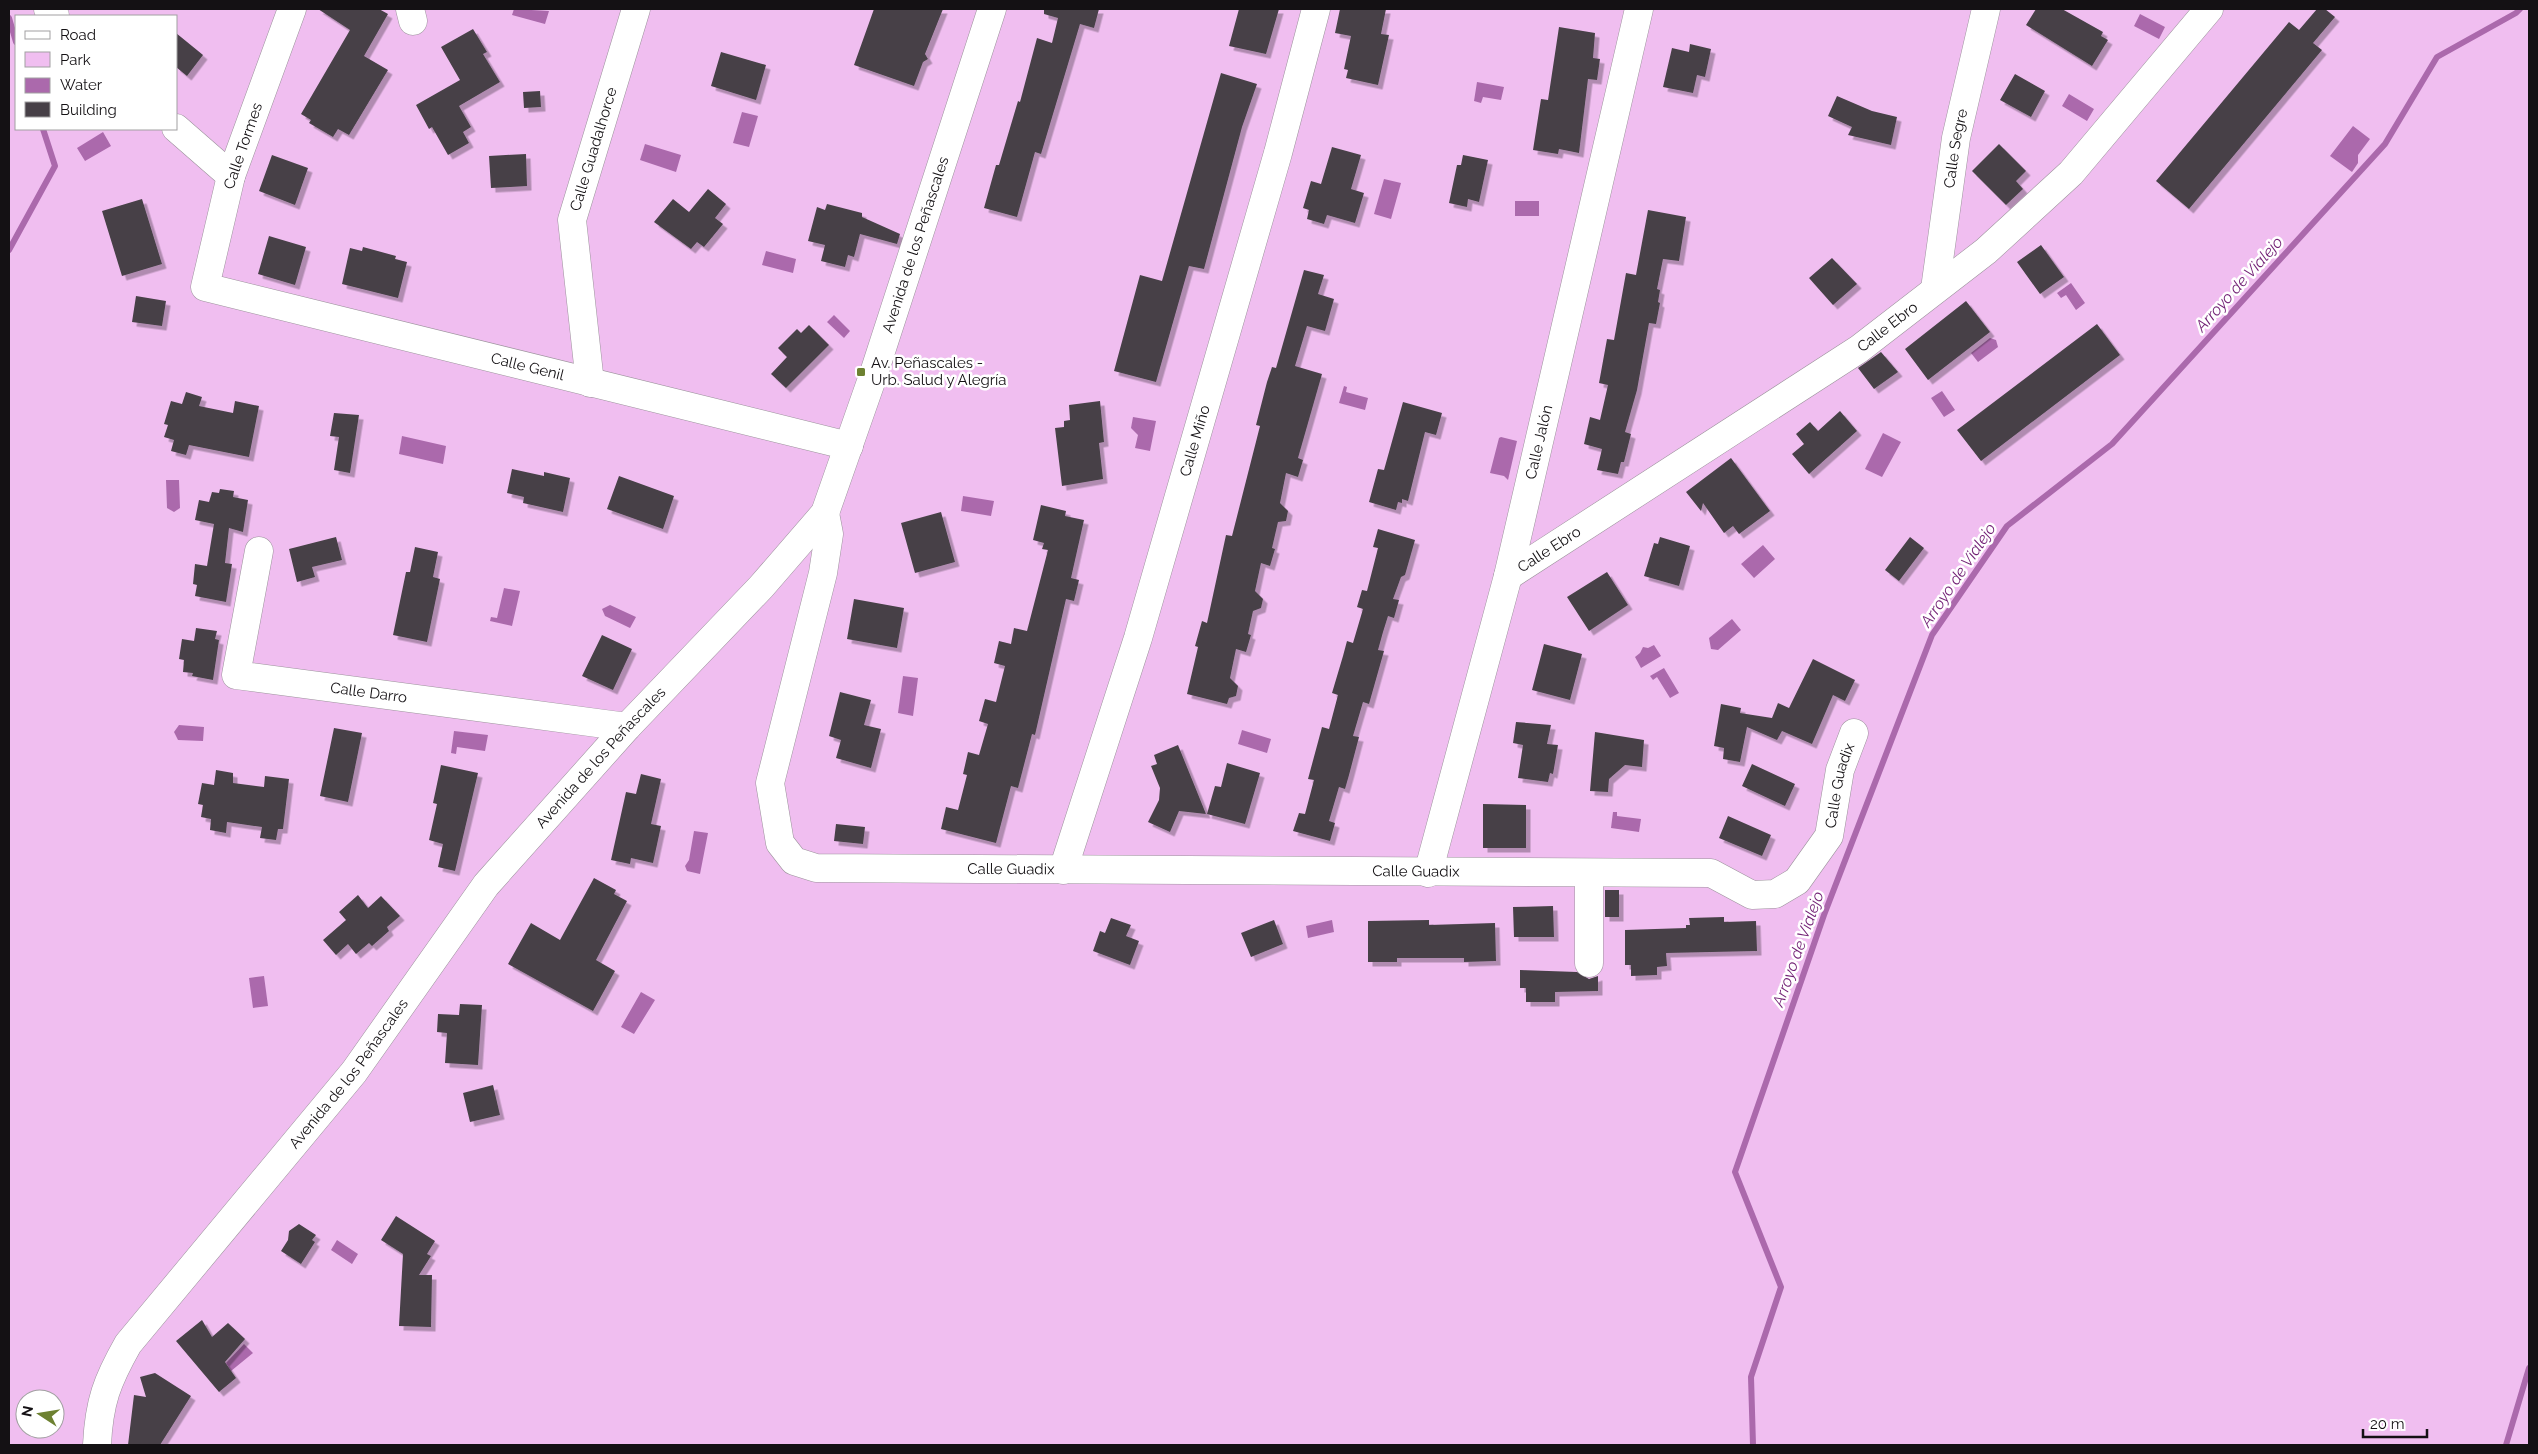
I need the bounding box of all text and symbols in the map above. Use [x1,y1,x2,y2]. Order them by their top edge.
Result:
legend [15,15,178,130]
text: Road [60,26,96,44]
text: Park [60,51,91,69]
text: Water [60,76,103,94]
street label: Calle Guadalhorce [566,85,621,213]
street label: Calle Tormes [220,100,266,192]
text: Building [60,101,117,119]
street label: Calle Segre [1940,107,1972,189]
street label: Avenida de los Peñascales [879,154,953,335]
water label: Arroyo de Vialejo [2191,233,2287,336]
street label: Calle Ebro [1854,298,1921,356]
street label: Calle Genil [489,349,567,385]
place label: Av. Peñascales - Urb. Salud y Alegría [871,354,1007,389]
marker: Av. Peñascales - Urb. Salud y Alegría [855,366,867,378]
street label: Calle Miño [1176,403,1214,479]
street label: Calle Jalón [1522,403,1556,481]
water label: Arroyo de Vialejo [1916,519,2000,631]
street label: Calle Ebro [1514,522,1584,576]
street label: Calle Darro [329,679,408,707]
street label: Avenida de los Peñascales [532,683,669,832]
street label: Calle Guadix [1821,740,1859,830]
street label: Calle Guadix [967,860,1055,878]
street label: Calle Guadix [1372,862,1460,881]
water label: Arroyo de Vialejo [1768,889,1828,1010]
street label: Avenida de los Peñascales [285,995,412,1152]
north arrow [15,1389,65,1439]
text: N [18,1404,36,1418]
scale bar [2363,1406,2427,1438]
text: 20 m [2370,1415,2405,1433]

